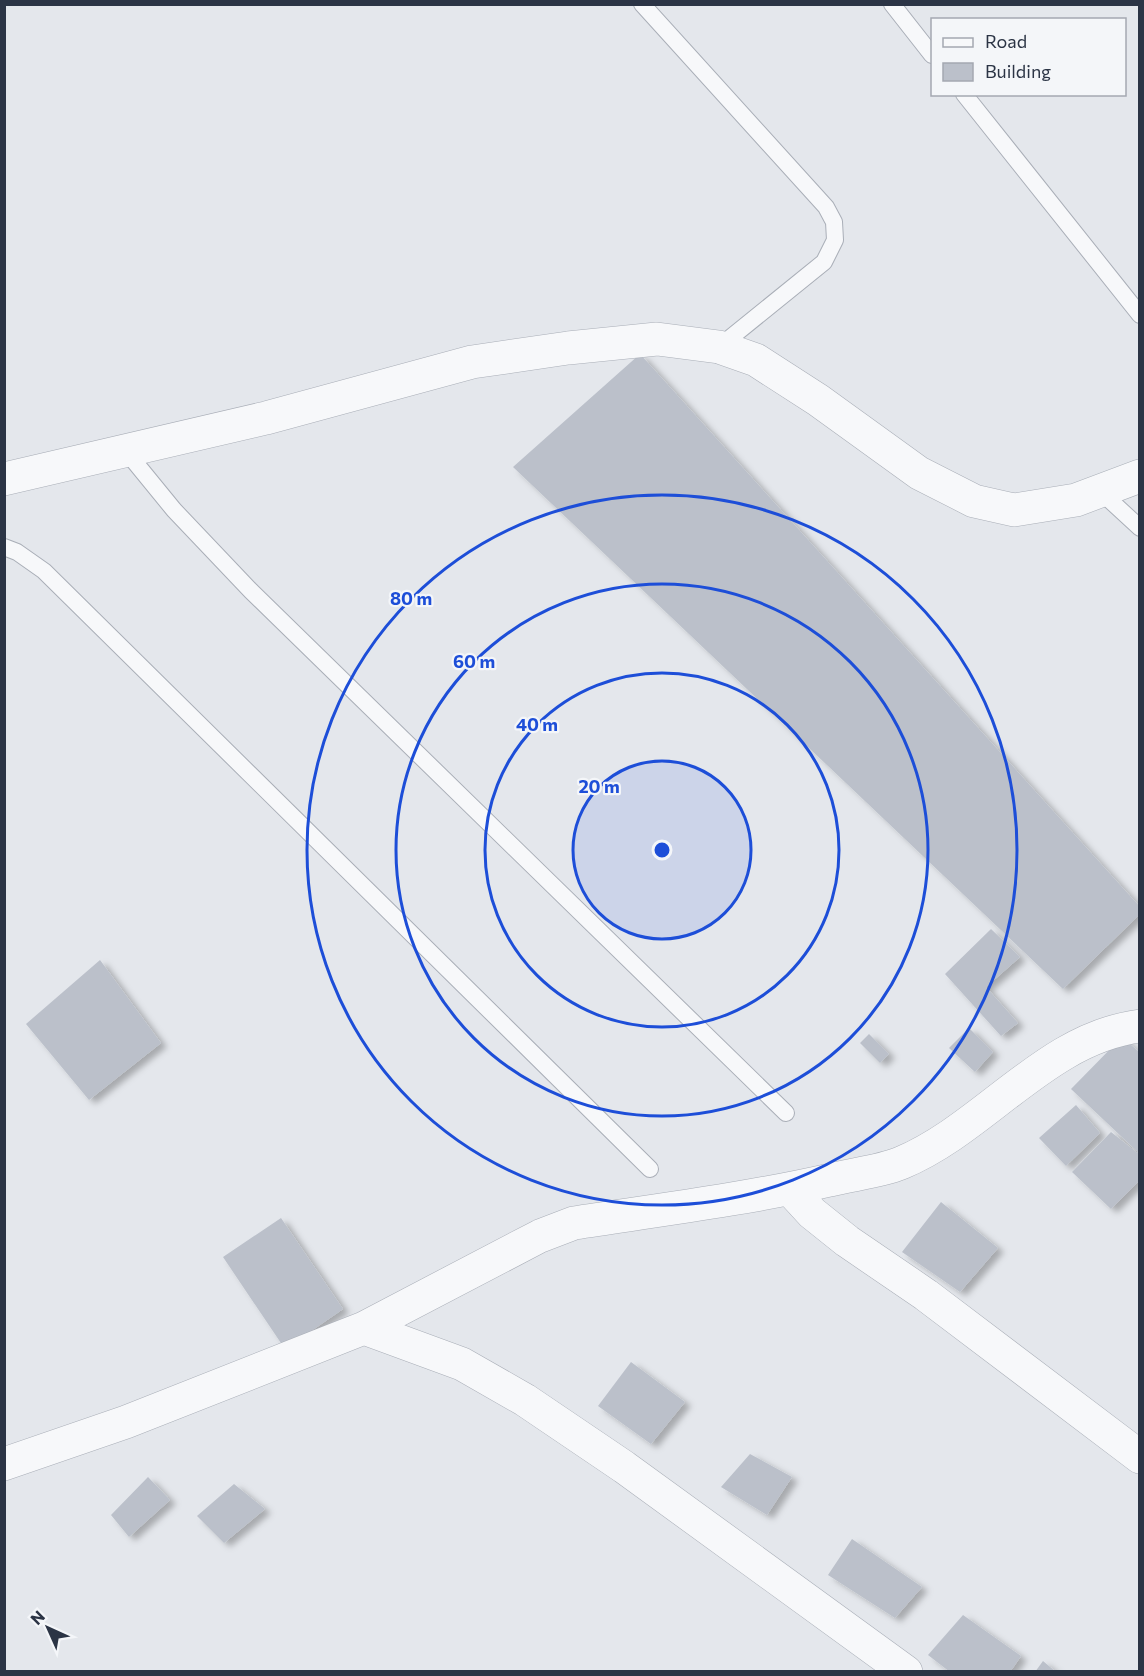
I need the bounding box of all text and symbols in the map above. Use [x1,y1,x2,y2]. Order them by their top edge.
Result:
legend [931,18,1126,96]
text: Road [985,30,1027,52]
text: Building [985,60,1051,82]
text: 80 m [390,587,432,609]
text: 60 m [453,650,495,672]
text: 40 m [516,713,558,735]
text: 20 m [578,775,620,797]
centre of rings [652,840,672,860]
north arrow [18,1598,78,1658]
text: N [26,1606,48,1628]

